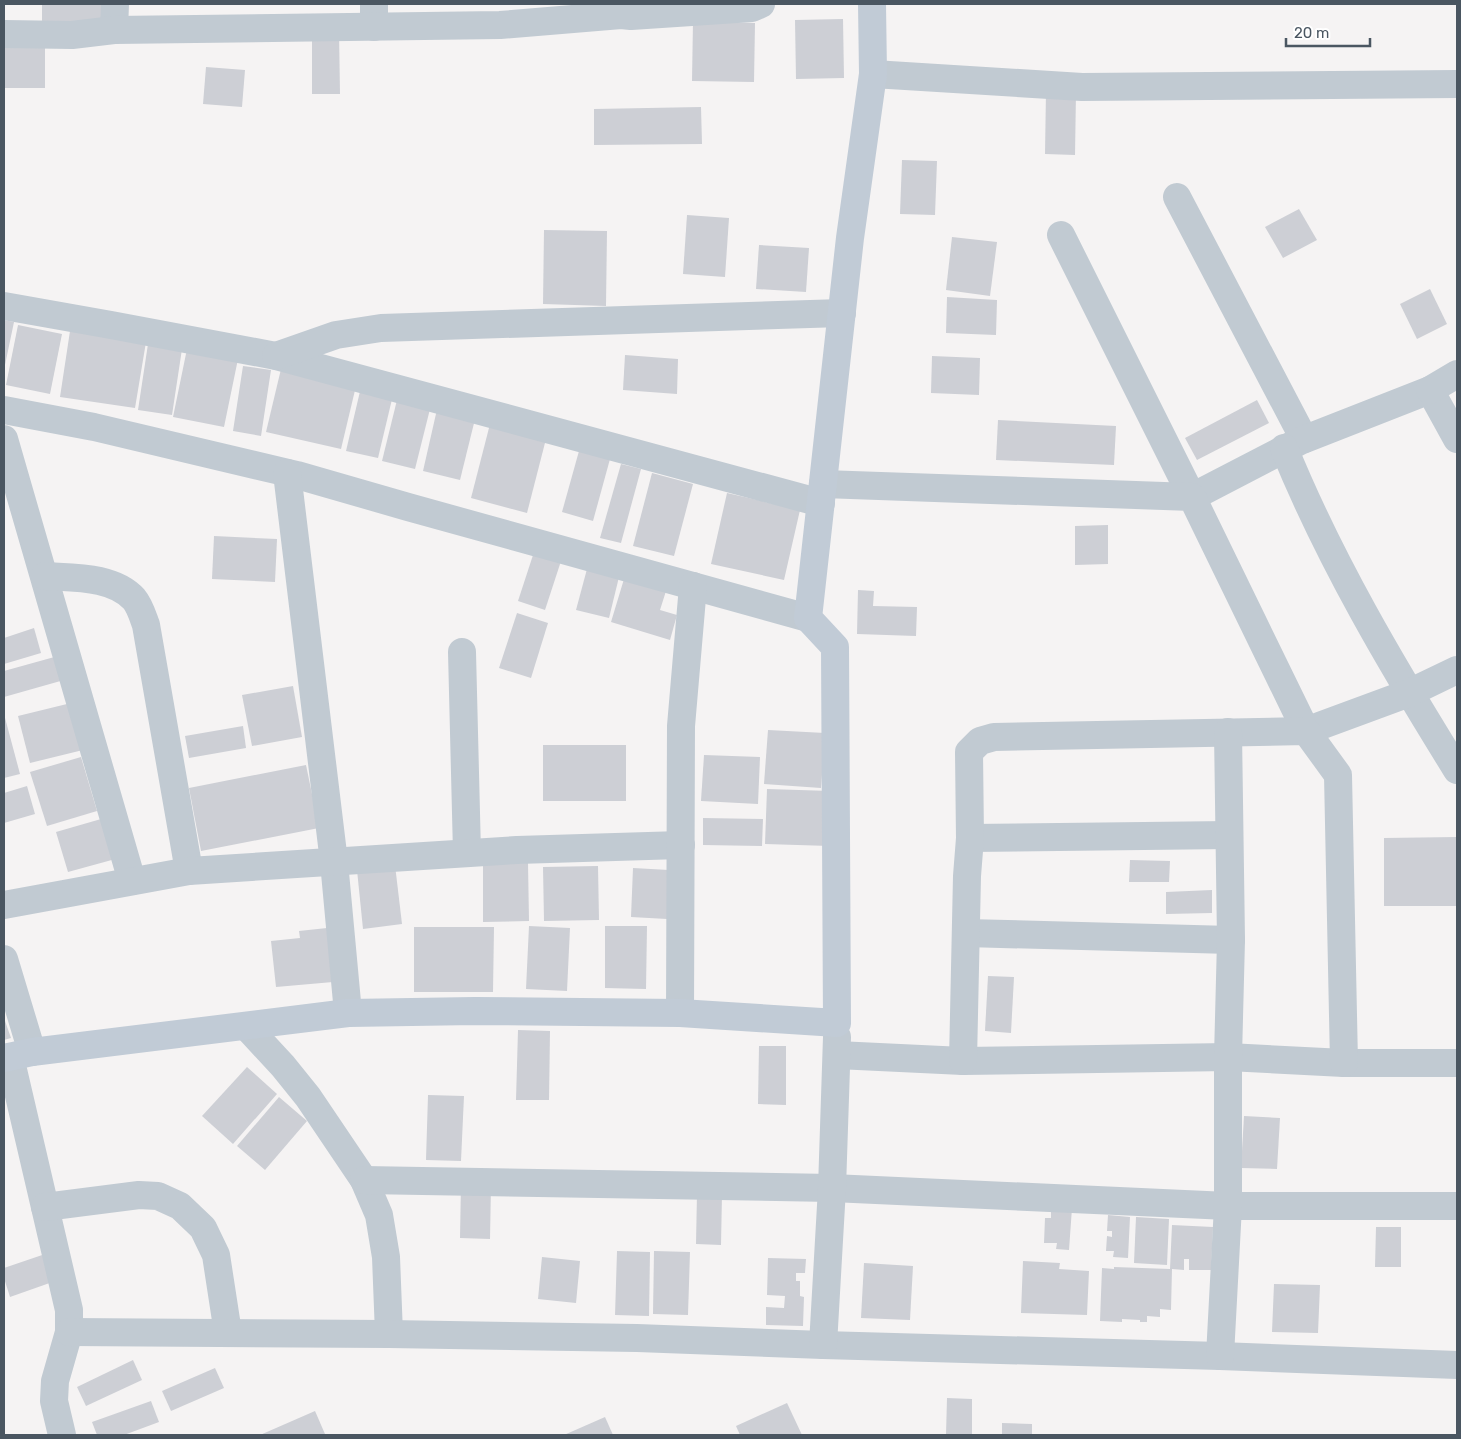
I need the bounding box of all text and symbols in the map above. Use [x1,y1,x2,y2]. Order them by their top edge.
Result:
scale bar [1286,15,1370,47]
text: 20 m [1294,24,1329,42]

